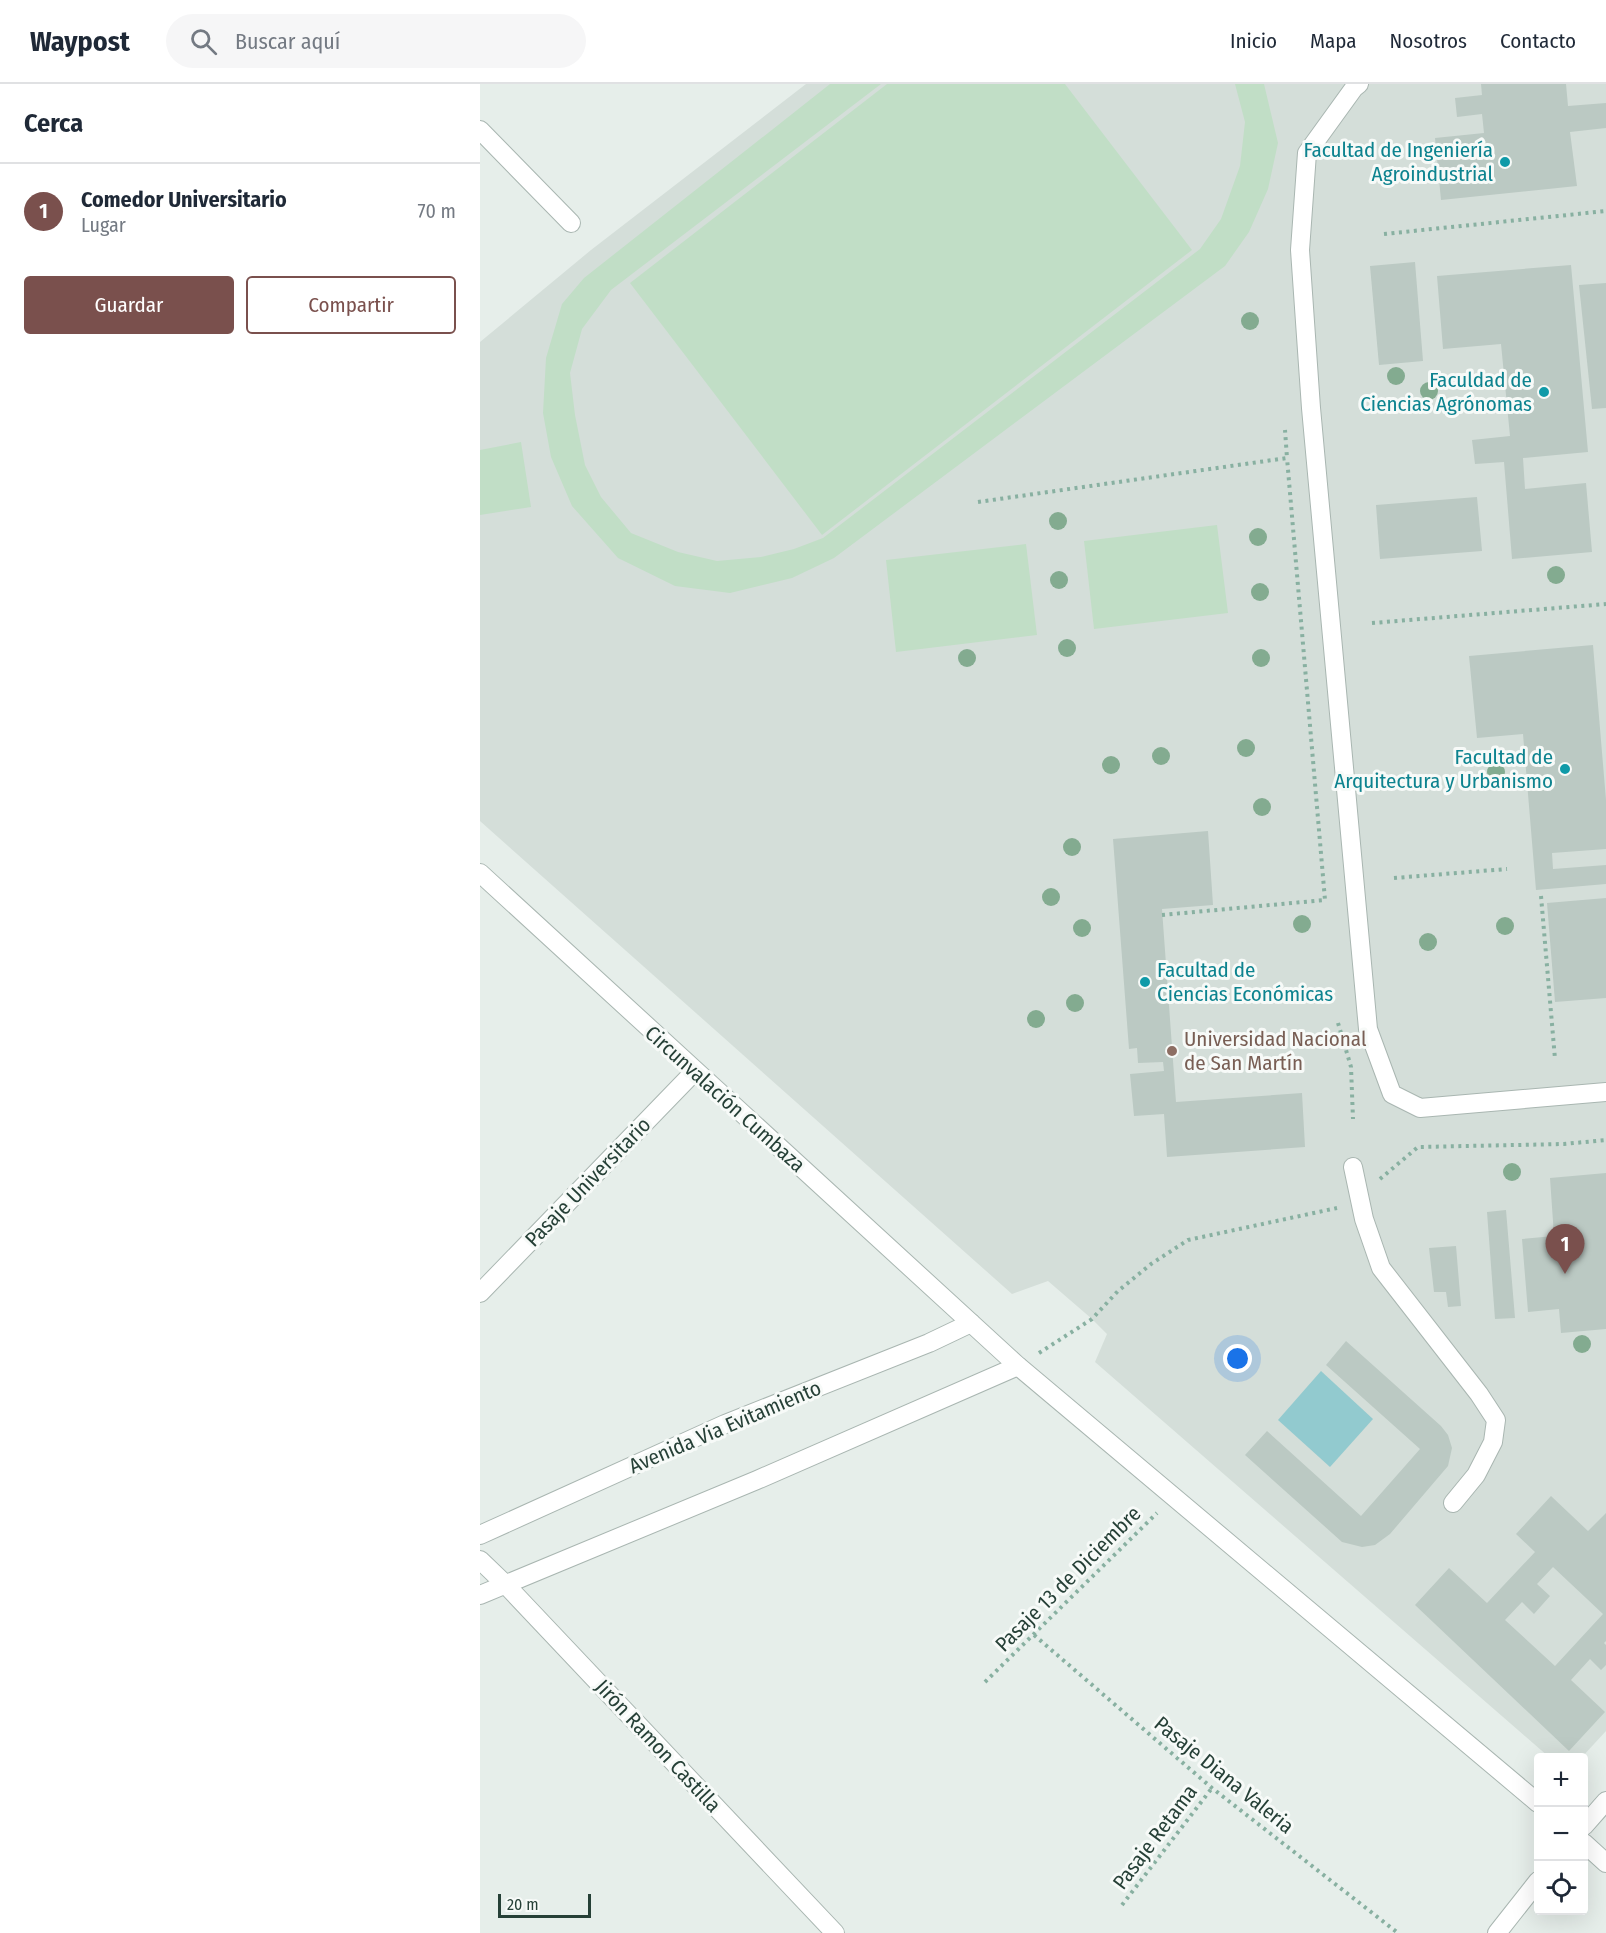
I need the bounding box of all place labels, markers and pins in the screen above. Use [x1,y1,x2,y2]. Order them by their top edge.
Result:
place label: Facultad de Ingeniería Agroindustrial [1304,137,1493,187]
marker: Facultad de Ingeniería Agroindustrial [1498,155,1512,169]
place label: Faculdad de Ciencias Agrónomas [1360,367,1532,417]
marker: Faculdad de Ciencias Agrónomas [1537,385,1551,399]
place label: Facultad de Arquitectura y Urbanismo [1334,744,1553,794]
marker: Facultad de Arquitectura y Urbanismo [1558,762,1572,776]
place label: Facultad de Ciencias Económicas [1157,957,1333,1007]
marker: Facultad de Ciencias Económicas [1138,975,1152,989]
place label: Universidad Nacional de San Martín [1184,1026,1367,1076]
marker: Universidad Nacional de San Martín [1165,1044,1179,1058]
pin: 1 [1546,1224,1584,1274]

